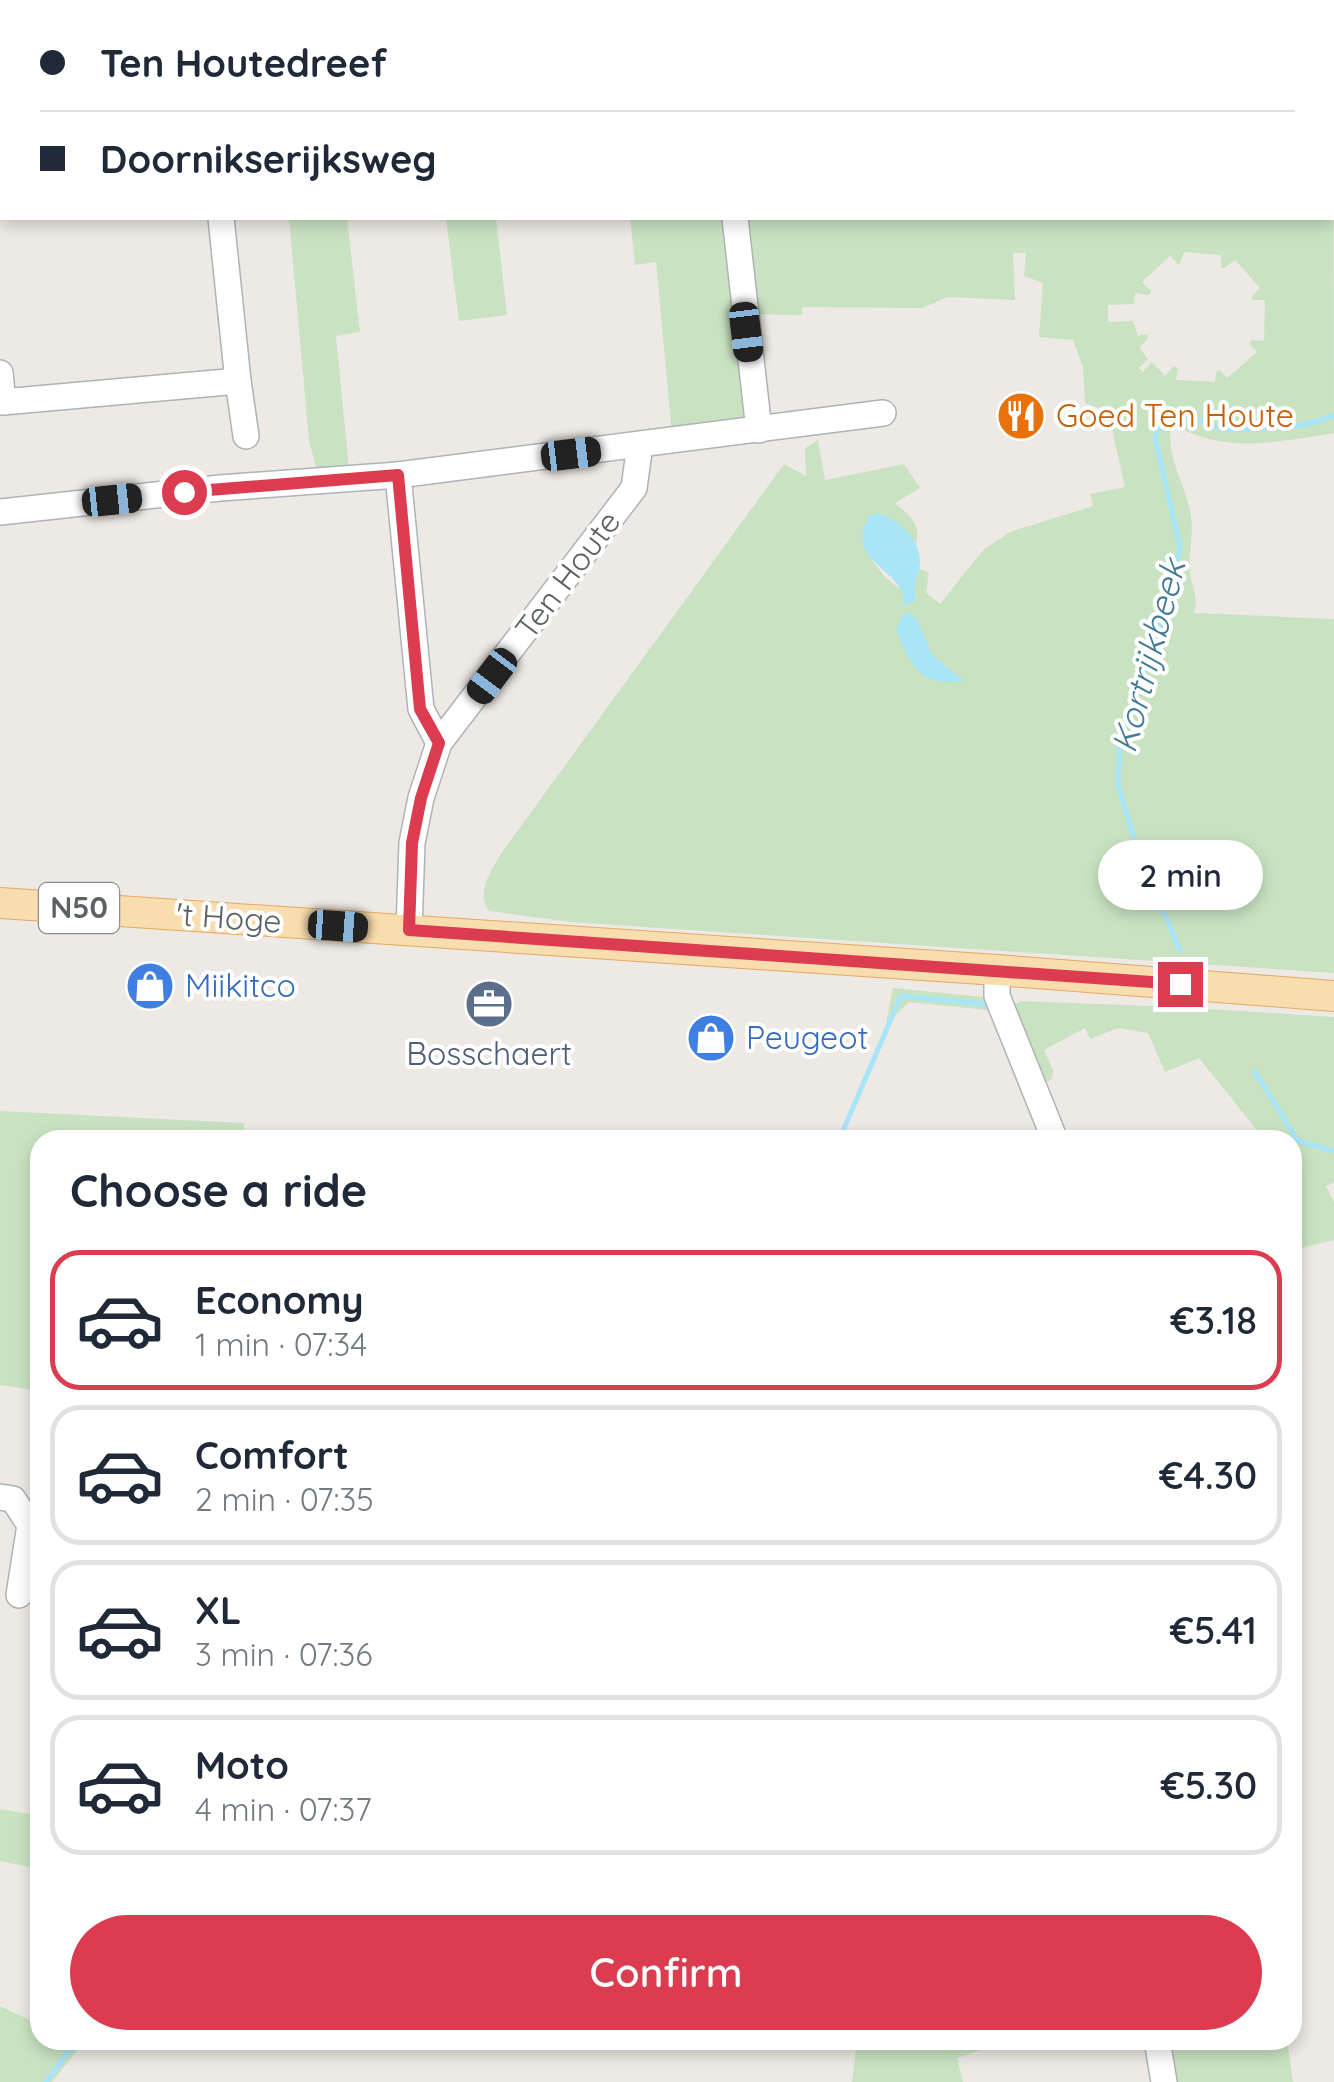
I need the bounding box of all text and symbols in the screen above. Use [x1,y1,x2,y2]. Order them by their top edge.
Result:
text: Ten Houtedreef [100,39,387,87]
text: Doornikserijksweg [100,135,437,183]
car [727,300,765,364]
restaurant icon: Goed Ten Houte [995,390,1047,442]
place label: Goed Ten Houte [1056,395,1294,435]
car [539,435,603,473]
route start [162,470,207,515]
car [81,482,143,518]
street label: Ten Houte [506,502,628,646]
water label: Kortrijkbeek [1101,551,1196,757]
car [462,643,522,709]
callout: 2 min [1098,839,1262,909]
text: 2 min [1139,855,1222,895]
road number: N50 [39,883,119,933]
street label: 't Hoge [175,893,283,941]
car [307,909,369,943]
shop icon: Miikitco [124,960,176,1012]
route end [1158,962,1203,1007]
place label: Miikitco [185,965,296,1005]
office icon: Bosschaert [463,978,515,1030]
shop icon: Peugeot [685,1012,737,1064]
place label: Peugeot [746,1017,868,1057]
place label: Bosschaert [406,1033,572,1073]
text: Choose a ride [70,1162,367,1218]
icon: car [75,1275,165,1365]
text: Economy [195,1276,364,1324]
text: €3.18 [1170,1296,1257,1344]
text: 1 min · 07:34 [195,1324,367,1364]
icon: car [75,1430,165,1520]
text: Comfort [195,1431,349,1479]
text: €4.30 [1159,1451,1257,1499]
text: 2 min · 07:35 [195,1479,374,1519]
icon: car [75,1585,165,1675]
text: XL [195,1586,241,1634]
text: €5.41 [1170,1606,1257,1654]
text: 3 min · 07:36 [195,1634,372,1674]
icon: car [75,1740,165,1830]
text: Moto [195,1741,289,1789]
text: €5.30 [1160,1761,1257,1809]
text: 4 min · 07:37 [195,1789,372,1829]
button: Confirm [70,1915,1262,2030]

